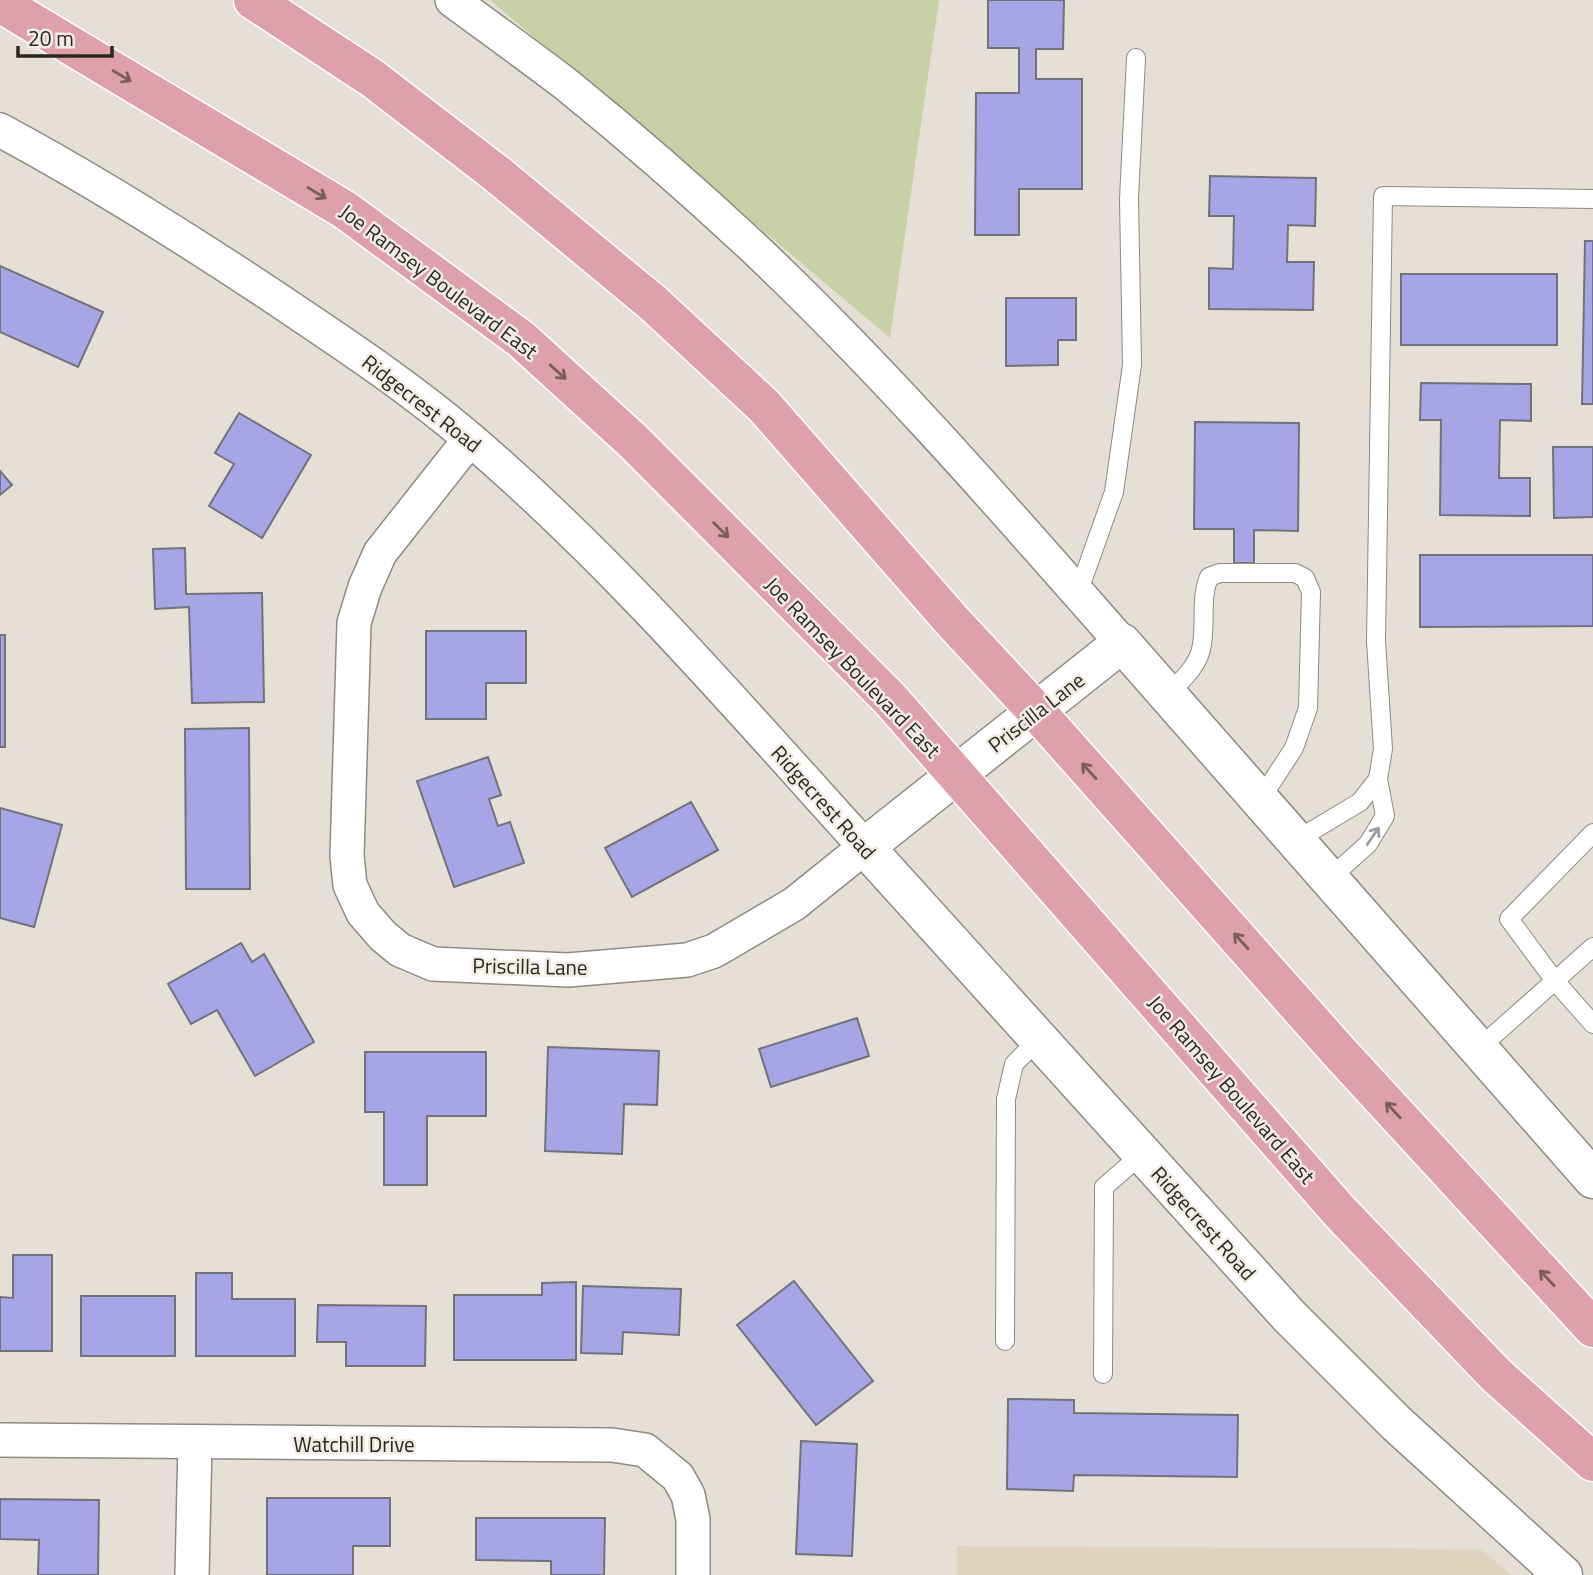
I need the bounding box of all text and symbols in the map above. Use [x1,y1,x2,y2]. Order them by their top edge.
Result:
scale bar [18,14,112,58]
text: 20 m [28,22,74,54]
one-way arrow [111,69,131,83]
one-way arrow [306,186,326,200]
street label: Joe Ramsey Boulevard East [333,196,545,367]
street label: Ridgecrest Road [355,346,489,460]
one-way arrow [549,364,566,381]
one-way arrow [713,522,730,539]
street label: Joe Ramsey Boulevard East [758,569,949,765]
street label: Priscilla Lane [981,664,1091,760]
street label: Ridgecrest Road [764,738,884,866]
one-way arrow [1081,763,1098,780]
one-way arrow [1365,827,1380,846]
one-way arrow [1232,933,1249,950]
street label: Priscilla Lane [472,949,588,983]
street label: Joe Ramsey Boulevard East [1141,988,1324,1191]
one-way arrow [1384,1102,1401,1119]
street label: Ridgecrest Road [1144,1159,1264,1287]
one-way arrow [1538,1270,1555,1287]
street label: Watchill Drive [293,1428,415,1460]

